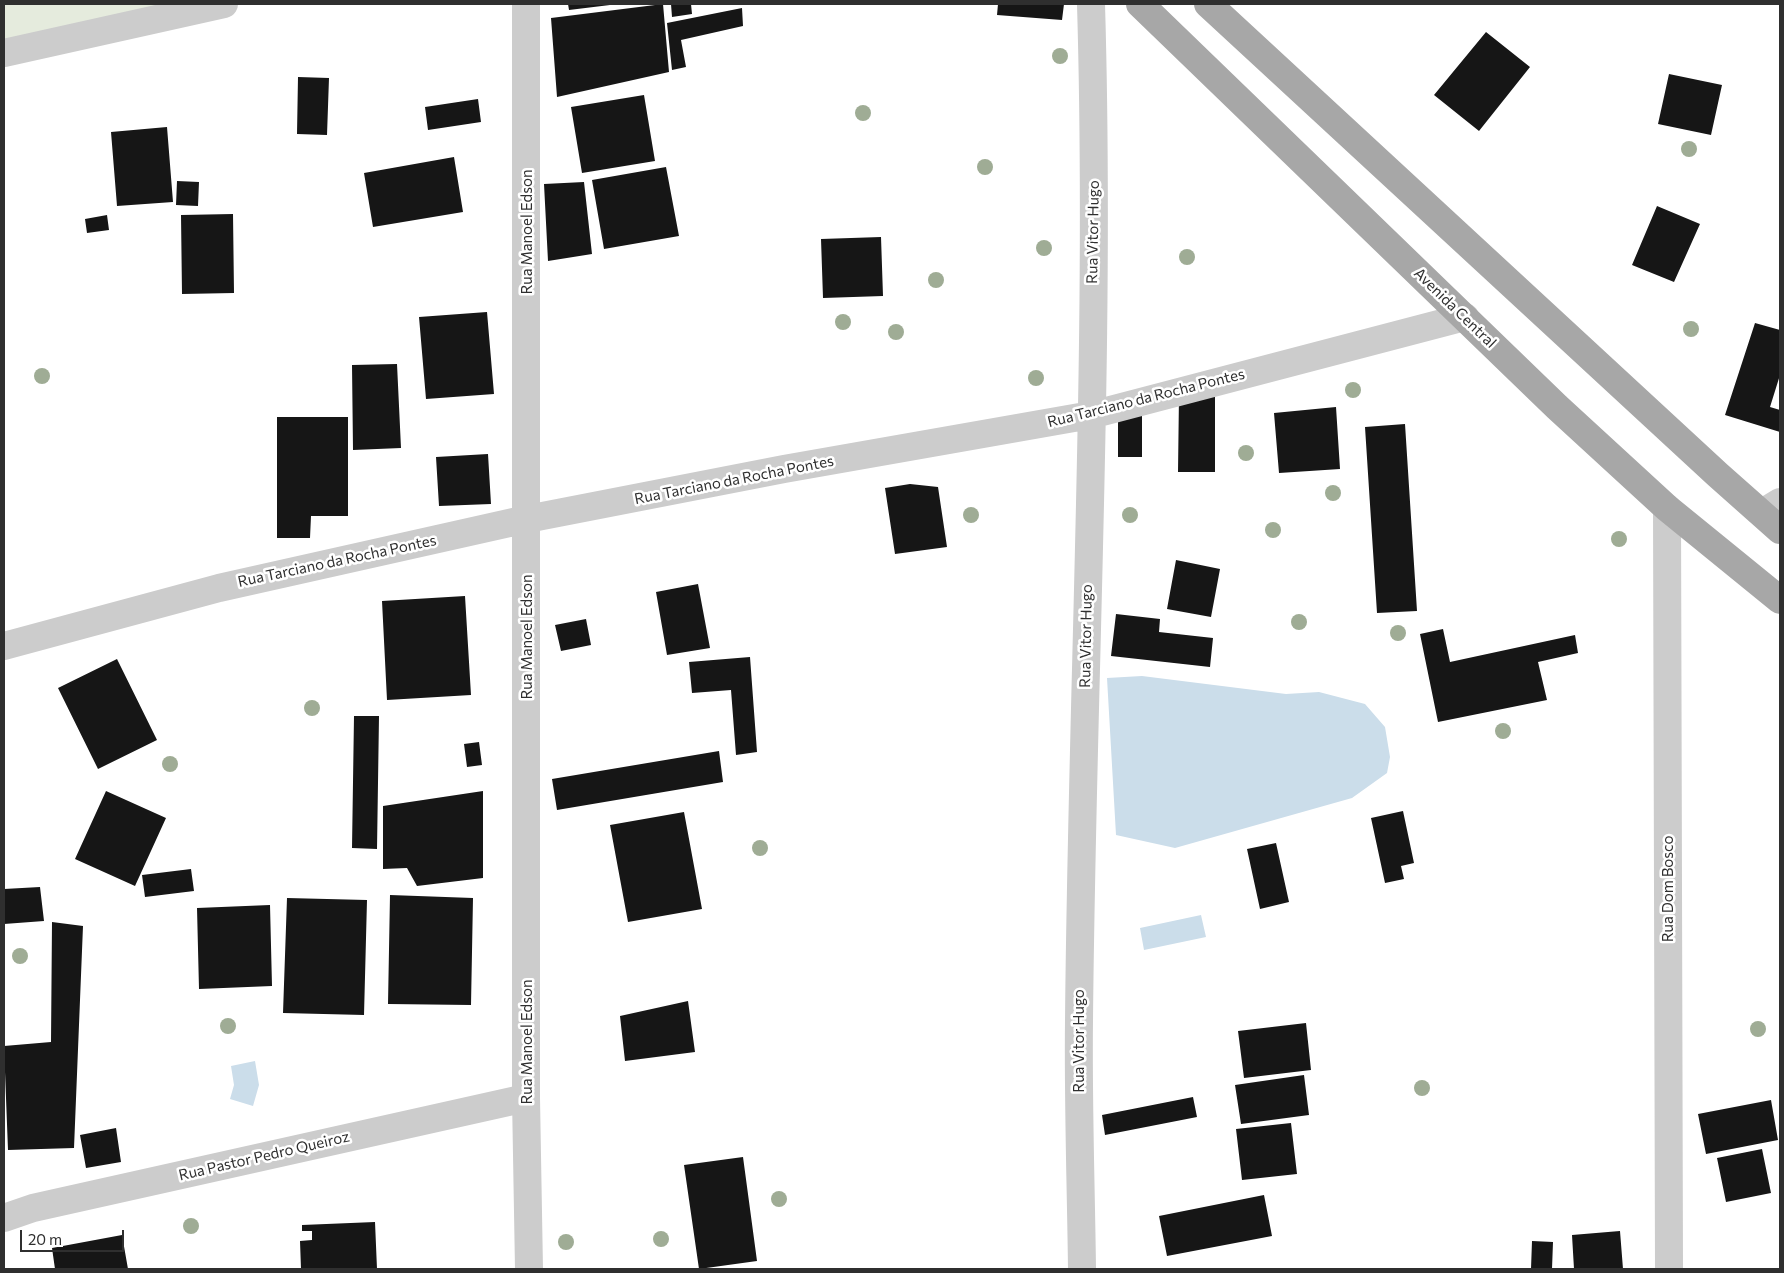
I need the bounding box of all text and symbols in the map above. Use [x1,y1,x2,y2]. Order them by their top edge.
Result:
street label: Rua Manoel Edson [518,169,536,295]
street label: Rua Vitor Hugo [1083,180,1103,284]
street label: Avenida Central [1410,264,1500,352]
street label: Rua Tarciano da Rocha Pontes [1046,365,1246,431]
street label: Rua Tarciano da Rocha Pontes [633,452,835,508]
street label: Rua Tarciano da Rocha Pontes [236,531,438,591]
street label: Rua Manoel Edson [518,574,536,700]
street label: Rua Vitor Hugo [1076,584,1096,688]
street label: Rua Dom Bosco [1659,836,1677,942]
street label: Rua Manoel Edson [518,979,536,1105]
street label: Rua Vitor Hugo [1070,989,1088,1093]
street label: Rua Pastor Pedro Queiroz [177,1128,351,1184]
scale bar [22,1220,126,1252]
text: 20 m [28,1230,62,1248]

